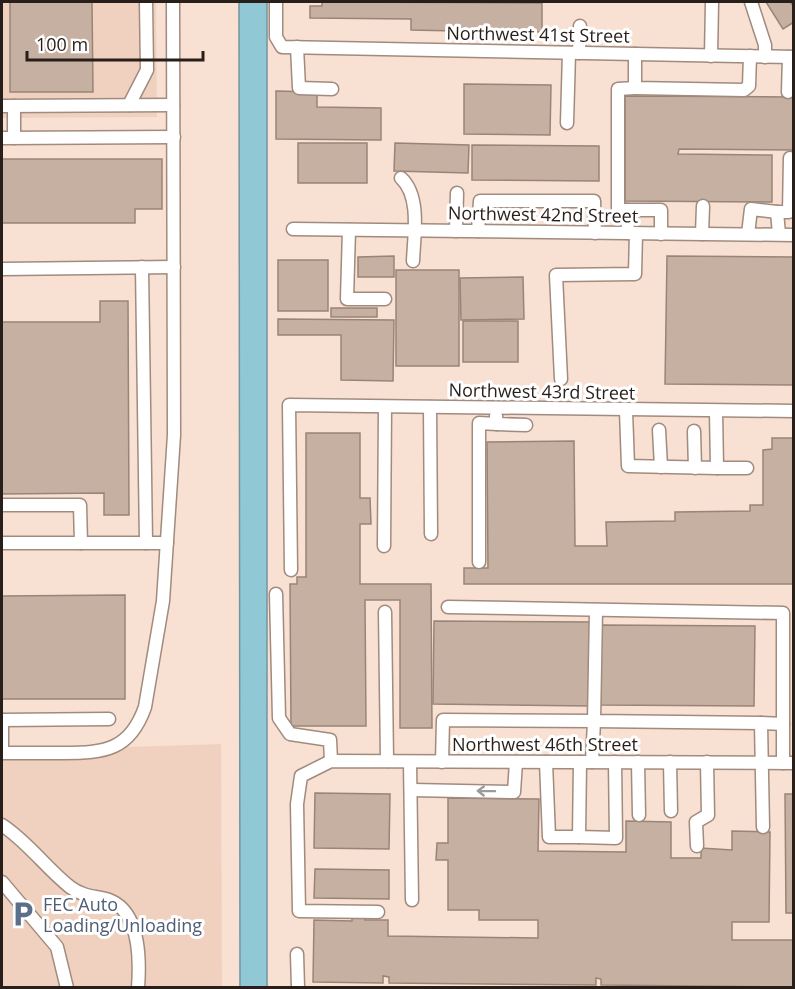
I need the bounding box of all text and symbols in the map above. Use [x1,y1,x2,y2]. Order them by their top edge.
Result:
street label: Northwest 41st Street [446,20,630,48]
scale bar [27,24,202,62]
text: 100 m [36,32,88,56]
street label: Northwest 42nd Street [448,200,638,228]
street label: Northwest 43rd Street [448,377,636,405]
street label: Northwest 46th Street [452,732,638,756]
one-way arrow [477,786,497,797]
place label: FEC Auto Loading/Unloading [43,892,202,937]
parking icon: FEC Auto Loading/Unloading [8,899,38,929]

